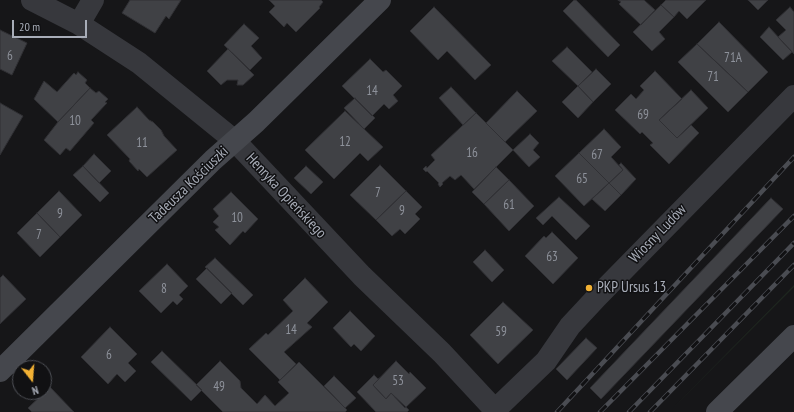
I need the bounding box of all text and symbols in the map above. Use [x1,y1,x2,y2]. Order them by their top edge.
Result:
scale bar [14,12,89,38]
text: 20 m [19,19,40,34]
house number: 6 [7,48,13,64]
house number: 71A [724,50,742,66]
house number: 71 [707,69,719,85]
house number: 14 [366,83,378,99]
house number: 69 [637,107,649,123]
house number: 10 [69,113,81,129]
house number: 12 [339,134,351,150]
house number: 11 [136,135,148,151]
street label: Tadeusza Kościuszki [146,143,232,227]
house number: 16 [466,145,478,161]
house number: 67 [591,147,603,163]
street label: Henryka Opieńskiego [242,150,330,242]
house number: 65 [576,171,588,187]
house number: 7 [375,185,381,201]
house number: 61 [503,197,515,213]
street label: Wiosny Ludów [626,201,690,267]
house number: 9 [399,203,405,219]
house number: 9 [57,206,63,222]
house number: 10 [231,210,243,226]
house number: 7 [36,227,42,243]
house number: 63 [546,249,558,265]
place label: PKP Ursus 13 [597,279,666,297]
house number: 8 [161,281,167,297]
marker: PKP Ursus 13 [584,283,594,293]
house number: 14 [285,322,297,338]
house number: 59 [495,324,507,340]
house number: 6 [106,347,112,363]
north arrow [12,360,52,400]
house number: 53 [392,373,404,389]
house number: 49 [213,379,225,395]
text: N [30,383,40,398]

